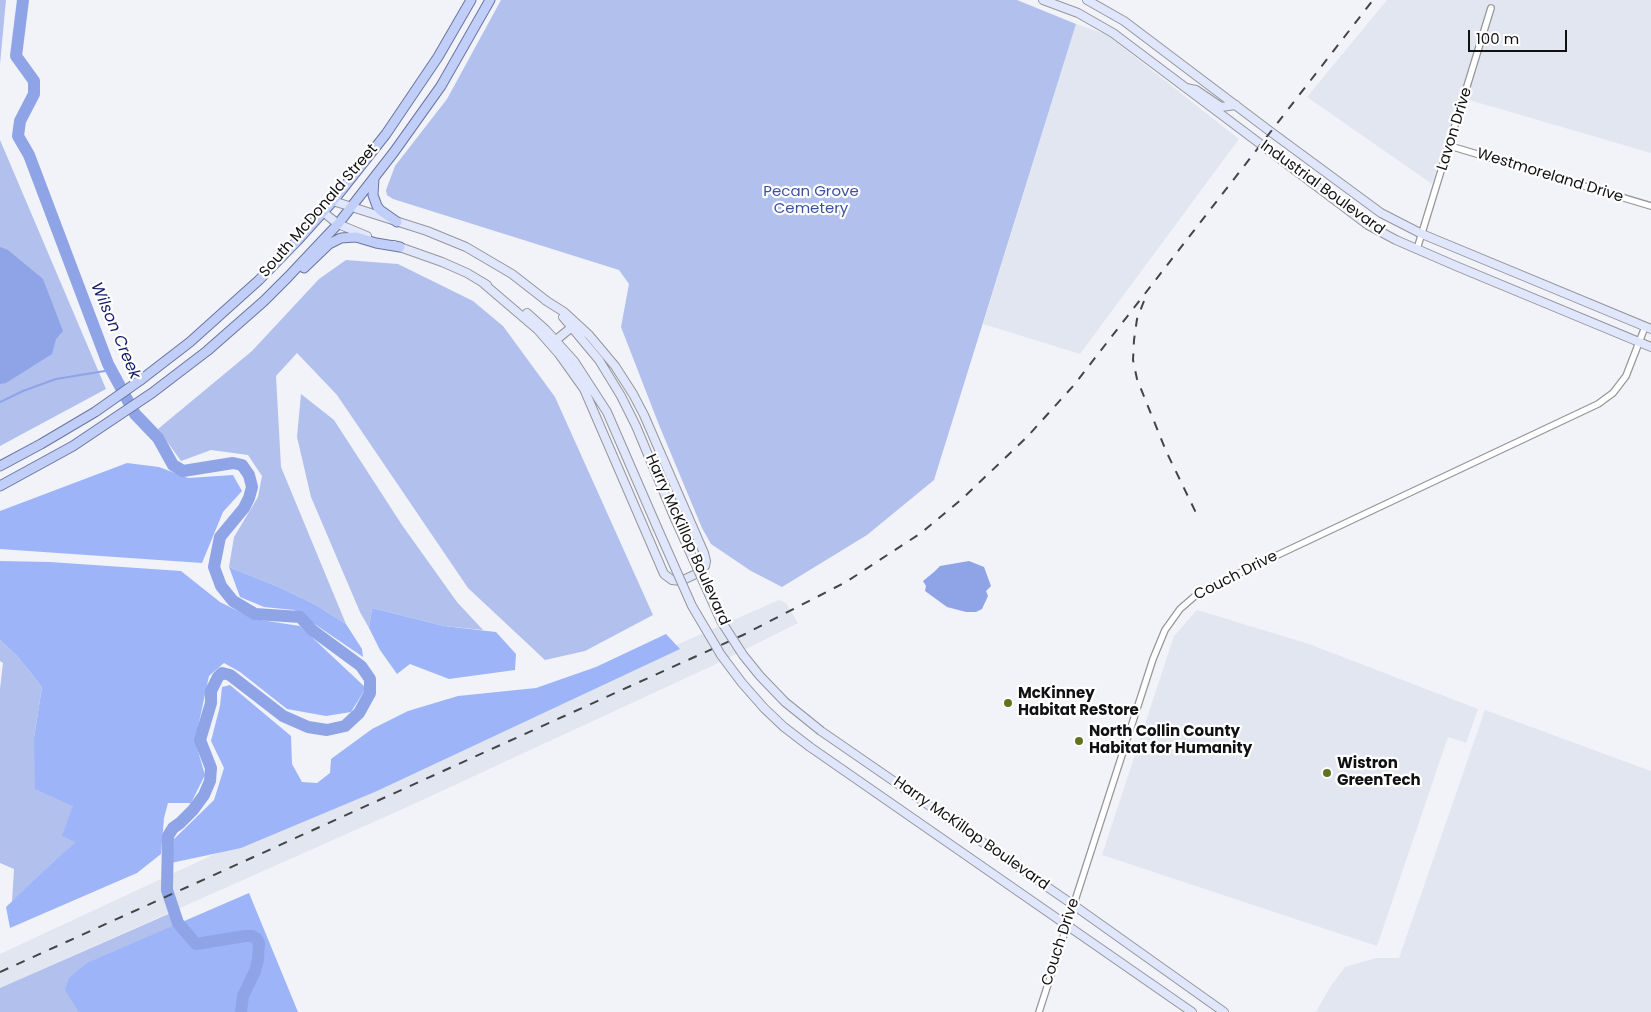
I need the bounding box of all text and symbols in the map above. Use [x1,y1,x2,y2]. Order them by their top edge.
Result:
scale bar [1471,20,1570,52]
text: 100 m [1476,28,1519,49]
street label: Lavon Drive [1434,85,1476,173]
street label: Industrial Boulevard [1256,137,1388,239]
street label: South McDonald Street [256,141,382,281]
street label: Westmoreland Drive [1475,145,1625,207]
park label: Pecan Grove Cemetery [763,183,859,218]
water label: Wilson Creek [86,280,144,382]
street label: Harry McKillop Boulevard [641,452,733,628]
street label: Couch Drive [1191,547,1281,605]
place label: McKinney Habitat ReStore [1018,685,1139,720]
marker: McKinney Habitat ReStore [1002,697,1014,709]
place label: North Collin County Habitat for Humanity [1089,723,1252,758]
marker: North Collin County Habitat for Humanity [1073,735,1085,747]
place label: Wistron GreenTech [1337,755,1421,790]
marker: Wistron GreenTech [1321,767,1333,779]
street label: Harry McKillop Boulevard [890,773,1052,895]
street label: Couch Drive [1038,896,1084,988]

